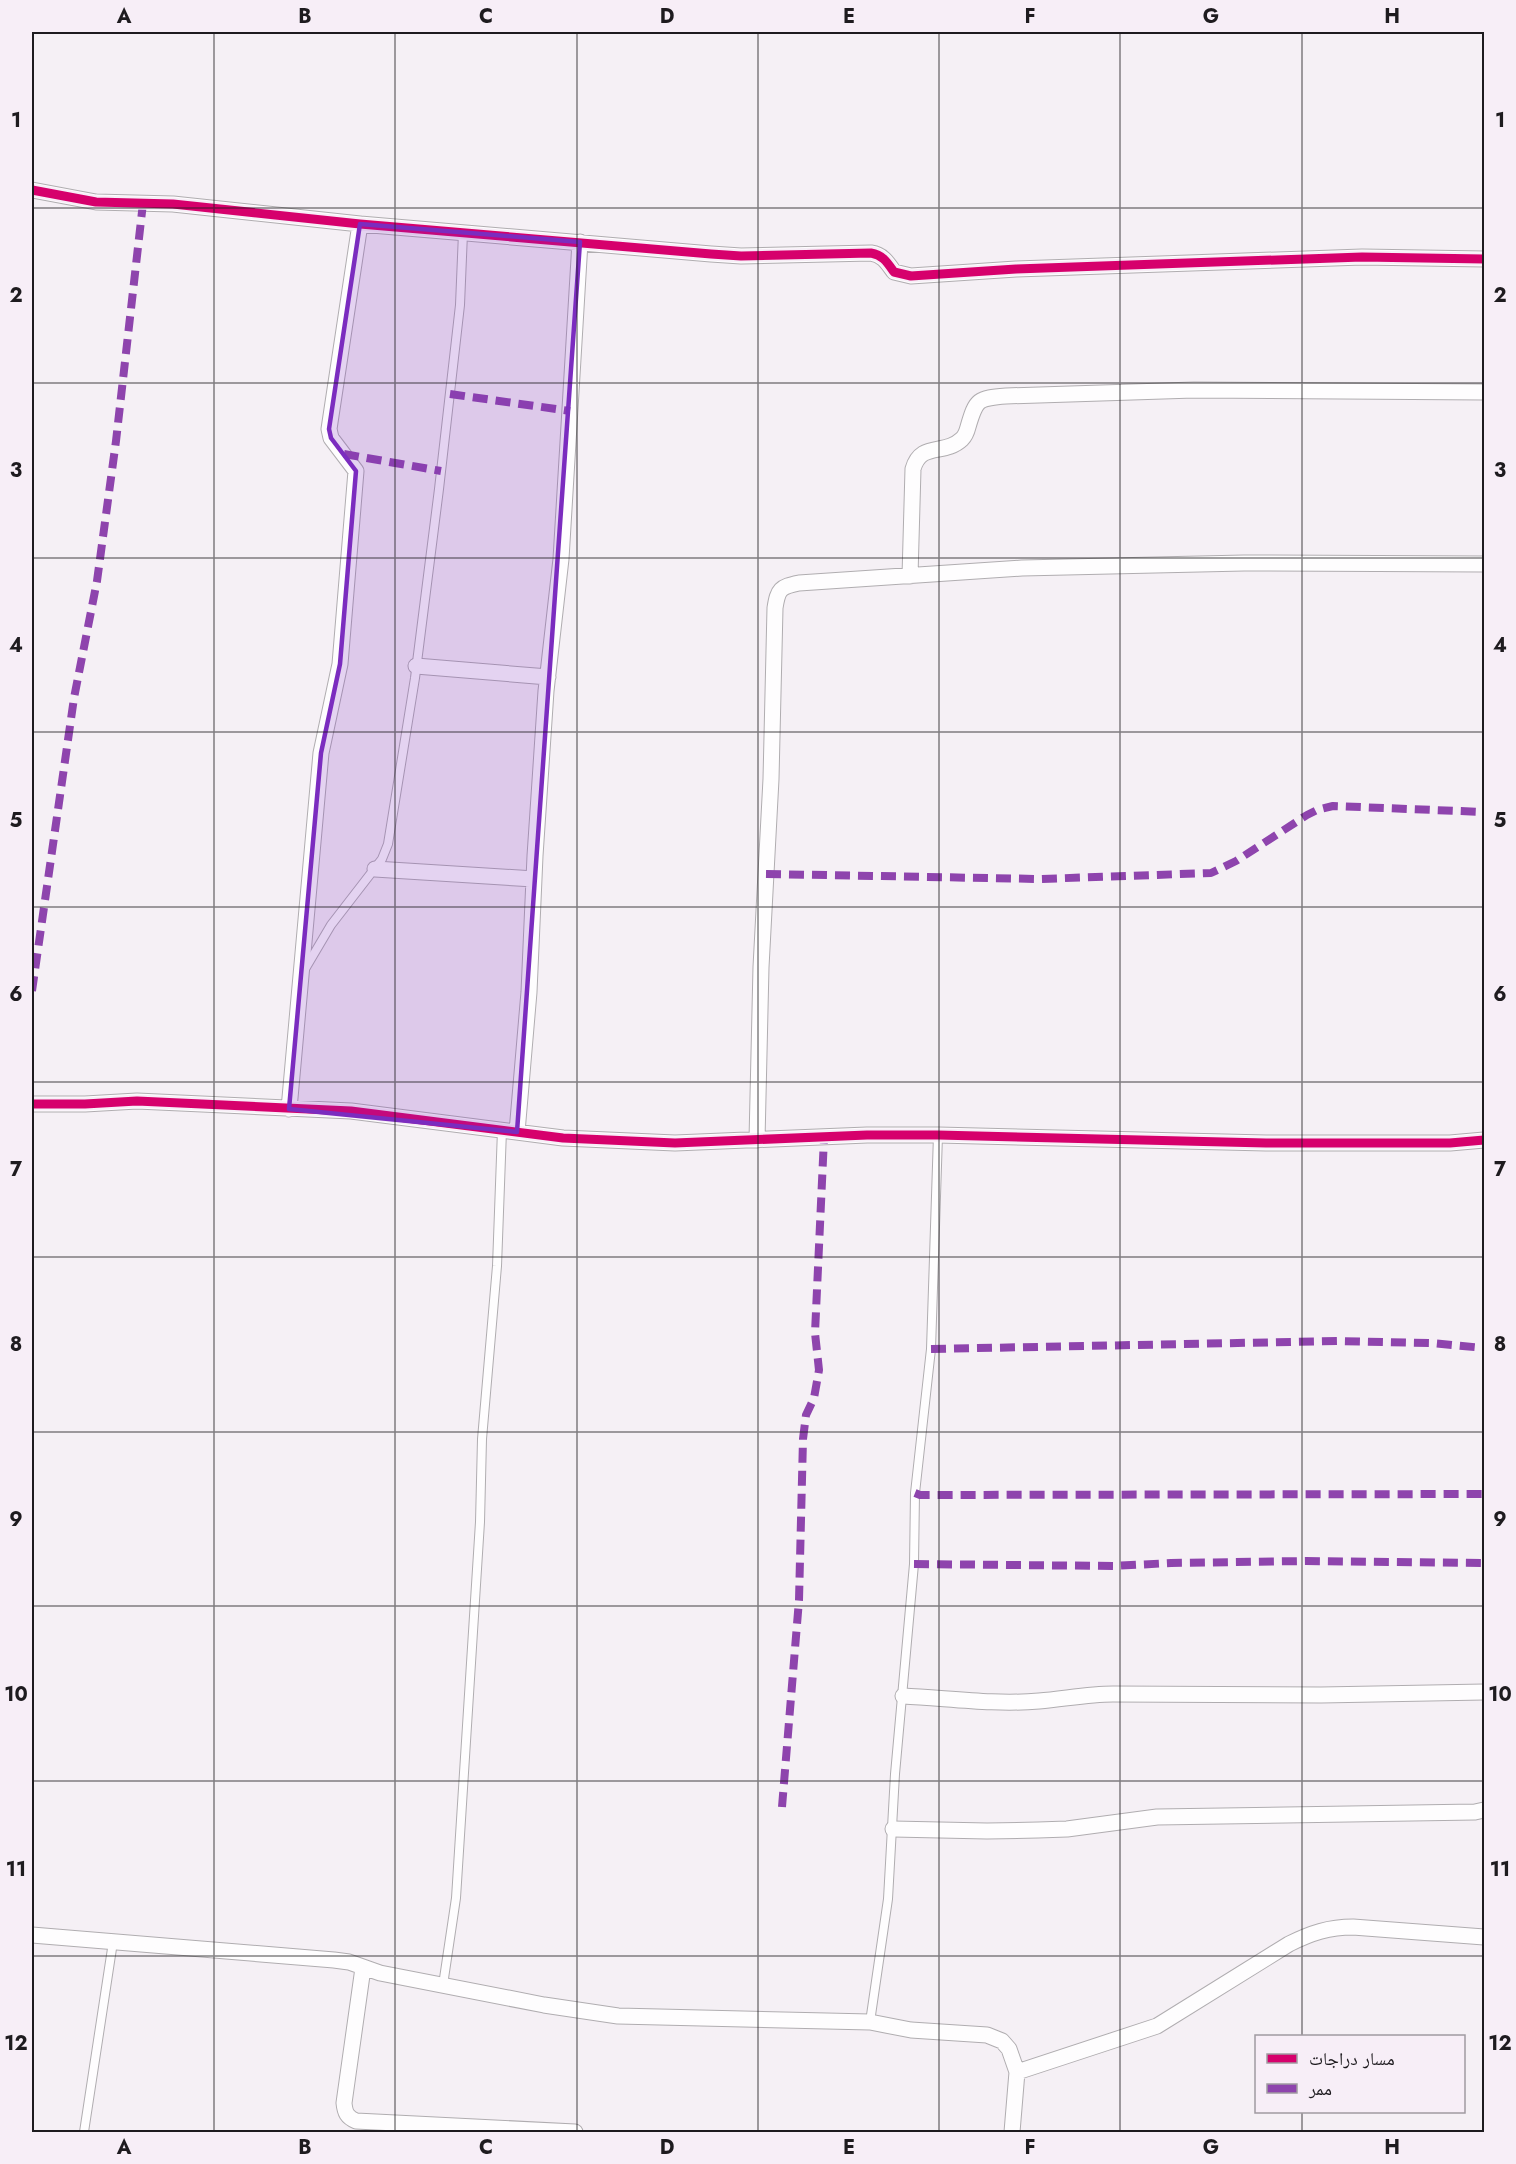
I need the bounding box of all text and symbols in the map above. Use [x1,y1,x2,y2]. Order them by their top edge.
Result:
text: A [116,2,132,31]
text: B [298,2,312,31]
text: C [479,2,493,31]
text: D [660,2,674,31]
text: E [843,2,855,31]
text: F [1024,2,1036,31]
text: G [1203,2,1219,31]
text: H [1384,2,1400,31]
text: 1 [11,106,21,135]
text: 1 [1495,106,1505,135]
text: 2 [9,281,23,310]
text: 2 [1493,281,1507,310]
text: 3 [10,456,22,485]
text: 3 [1494,456,1506,485]
text: 4 [9,631,23,660]
text: 4 [1493,631,1507,660]
text: 5 [10,806,23,835]
text: 5 [1494,806,1507,835]
text: 6 [9,980,23,1009]
text: 6 [1493,980,1507,1009]
text: 7 [10,1155,23,1184]
text: 7 [1494,1155,1507,1184]
text: 8 [10,1330,22,1359]
text: 8 [1494,1330,1506,1359]
text: 9 [9,1505,23,1534]
text: 9 [1493,1505,1507,1534]
text: 10 [4,1680,28,1709]
text: 10 [1488,1680,1512,1709]
text: 11 [6,1855,26,1884]
text: 11 [1490,1855,1510,1884]
text: 12 [4,2029,28,2058]
text: 12 [1488,2029,1512,2058]
legend [1255,2035,1465,2113]
text: مسار دراجات [1309,2046,1395,2072]
text: ممر [1308,2076,1332,2102]
text: A [116,2133,132,2162]
text: B [298,2133,312,2162]
text: C [479,2133,493,2162]
text: D [660,2133,674,2162]
text: E [843,2133,855,2162]
text: F [1024,2133,1036,2162]
text: G [1203,2133,1219,2162]
text: H [1384,2133,1400,2162]

